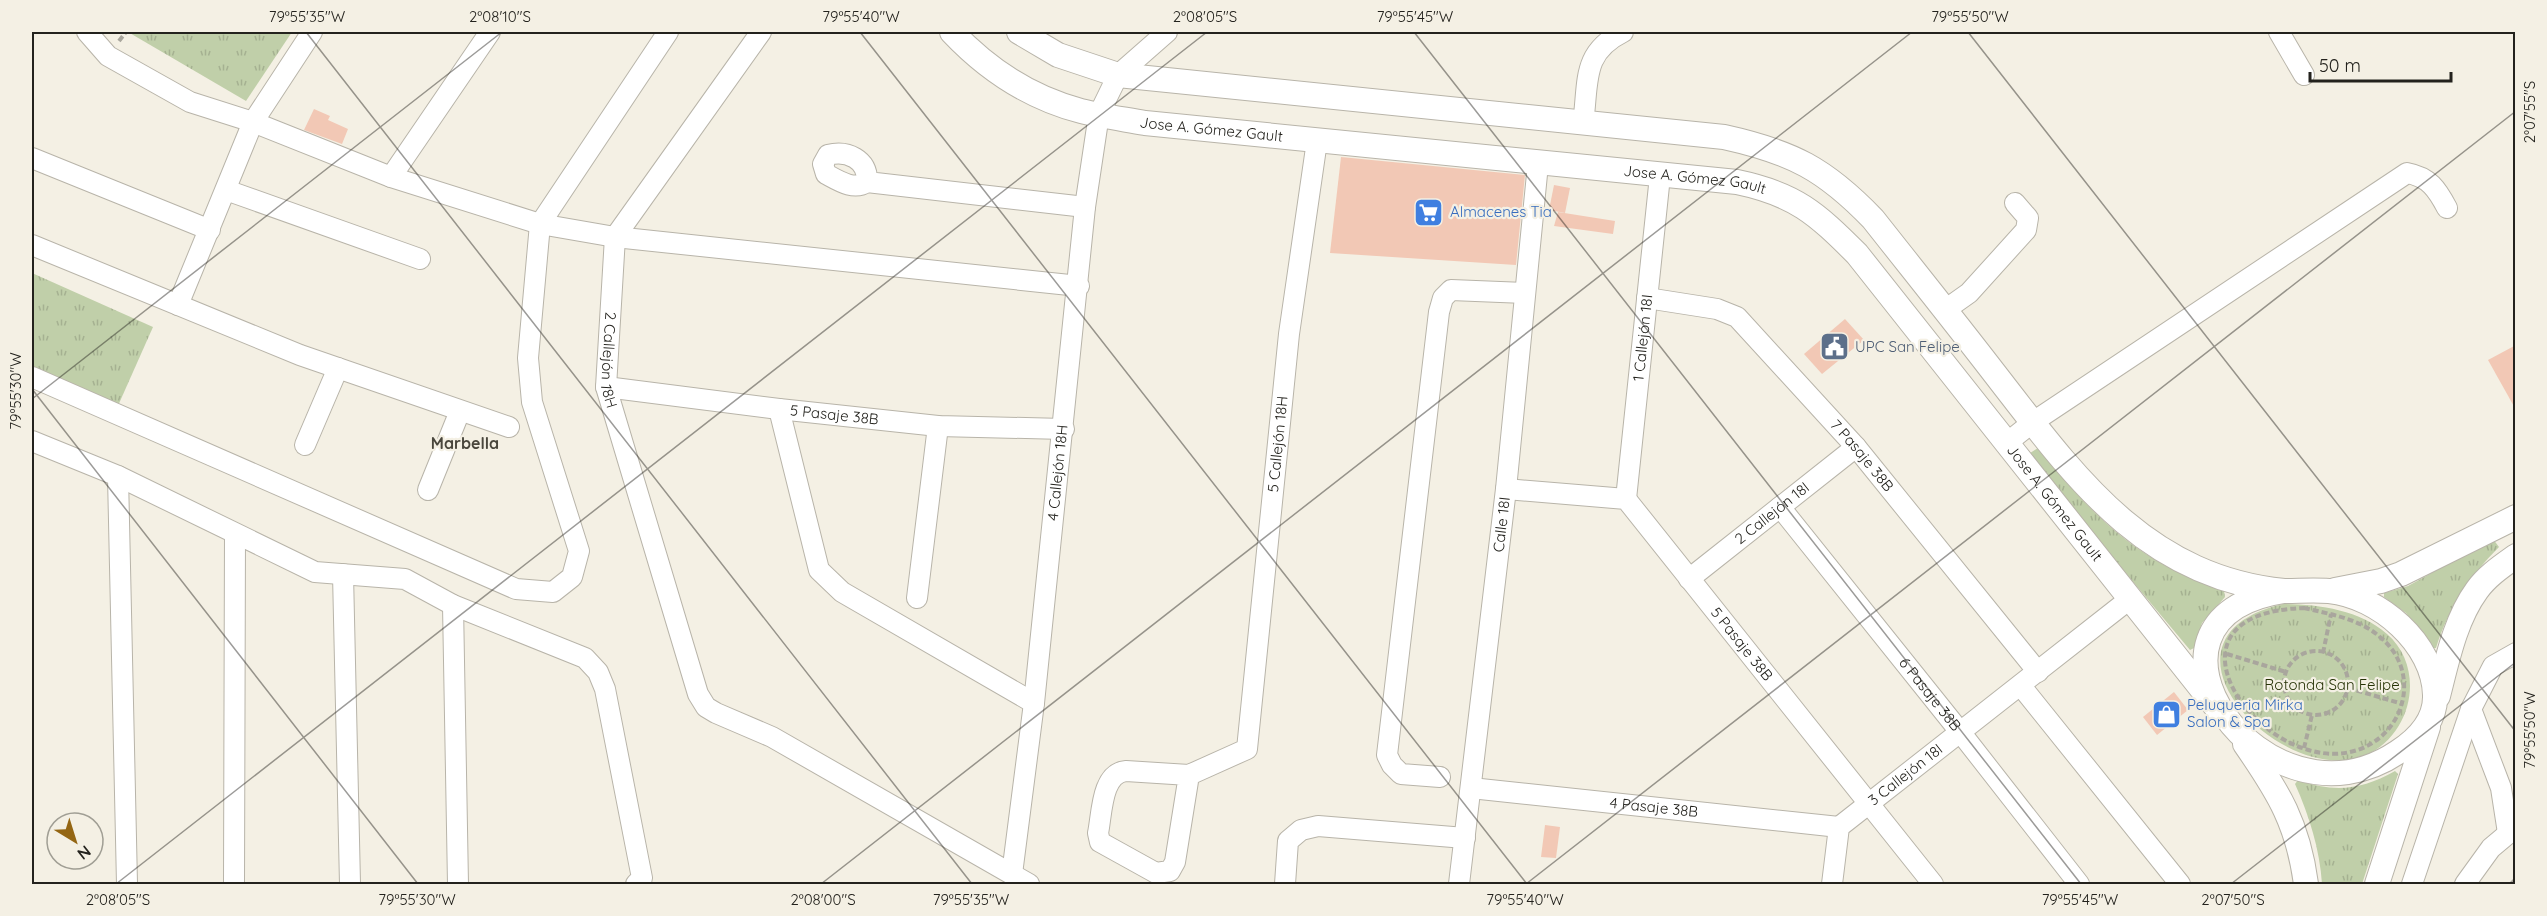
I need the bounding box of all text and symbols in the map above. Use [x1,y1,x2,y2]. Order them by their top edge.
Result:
text: 79°55'35"W [269,7,346,26]
text: 2°08'10"S [469,7,531,26]
text: 79°55'40"W [822,7,900,26]
text: 2°08'05"S [1173,7,1237,26]
text: 79°55'45"W [1377,7,1454,26]
text: 79°55'50"W [1931,7,2009,26]
scale bar [2310,45,2451,83]
text: 50 m [2319,54,2361,77]
text: 2°07'55"S [2520,81,2539,143]
street label: Jose A. Gómez Gault [1138,112,1284,146]
street label: Jose A. Gómez Gault [1623,161,1769,198]
supermarket icon: Almacenes Tia [1413,196,1445,228]
place label: Almacenes Tia [1450,202,1552,221]
street label: 1 Callejón 18I [1628,294,1656,382]
street label: 2 Callejón 18H [597,311,622,410]
public building icon: UPC San Felipe [1818,331,1850,363]
place label: UPC San Felipe [1855,337,1960,356]
text: 79°55'30"W [6,352,25,430]
street label: 5 Callejón 18H [1263,395,1292,493]
street label: 5 Pasaje 38B [789,400,880,429]
street label: 7 Pasaje 38B [1826,415,1898,495]
street label: 4 Callejón 18H [1043,424,1072,522]
district label: Marbella [431,433,499,453]
street label: Jose A. Gómez Gault [2003,441,2107,565]
street label: 2 Callejón 18I [1731,478,1813,548]
street label: Calle 18I [1489,496,1514,553]
street label: 5 Pasaje 38B [1707,603,1777,685]
street label: 6 Pasaje 38B [1895,653,1966,735]
park label: Rotonda San Felipe [2264,675,2400,694]
text: 79°55'50"W [2520,691,2539,769]
place label: Peluqueria Mirka Salon & Spa [2187,695,2303,731]
shop icon: Peluqueria Mirka Salon & Spa [2150,698,2182,730]
street label: 3 Callejón 18I [1864,739,1946,809]
street label: 4 Pasaje 38B [1609,793,1699,821]
north arrow [45,811,105,871]
text: N [73,841,95,864]
text: 2°08'05"S [86,890,150,909]
text: 79°55'30"W [378,890,456,909]
text: 2°08'00"S [790,890,856,909]
text: 79°55'35"W [933,890,1010,909]
text: 79°55'40"W [1486,890,1564,909]
text: 79°55'45"W [2042,890,2119,909]
text: 2°07'50"S [2201,890,2265,909]

